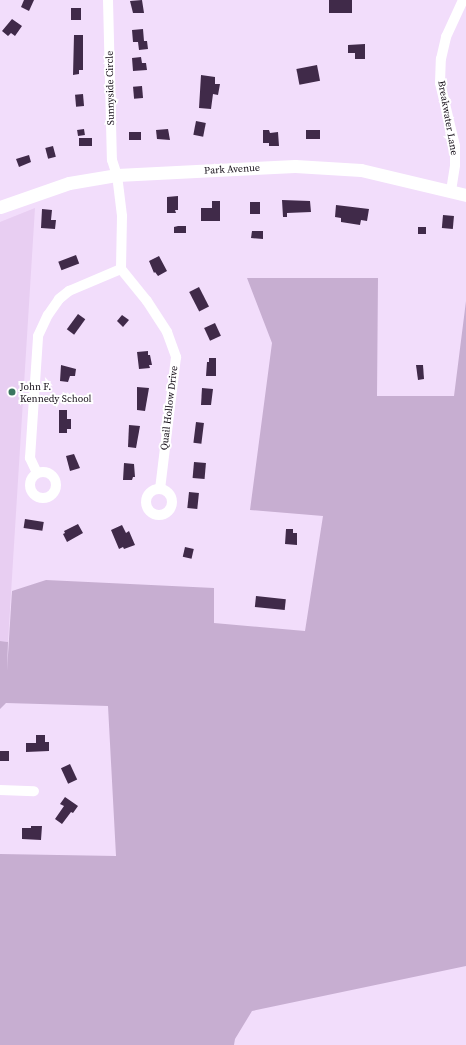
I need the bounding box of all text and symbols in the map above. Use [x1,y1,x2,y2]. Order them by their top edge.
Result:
street label: Sunnyside Circle [103,51,117,125]
street label: Breakwater Lane [436,80,460,156]
street label: Park Avenue [204,162,260,176]
street label: Quail Hollow Drive [158,365,180,451]
place label: John F. Kennedy School [20,380,92,404]
marker: John F. Kennedy School [7,387,17,397]

